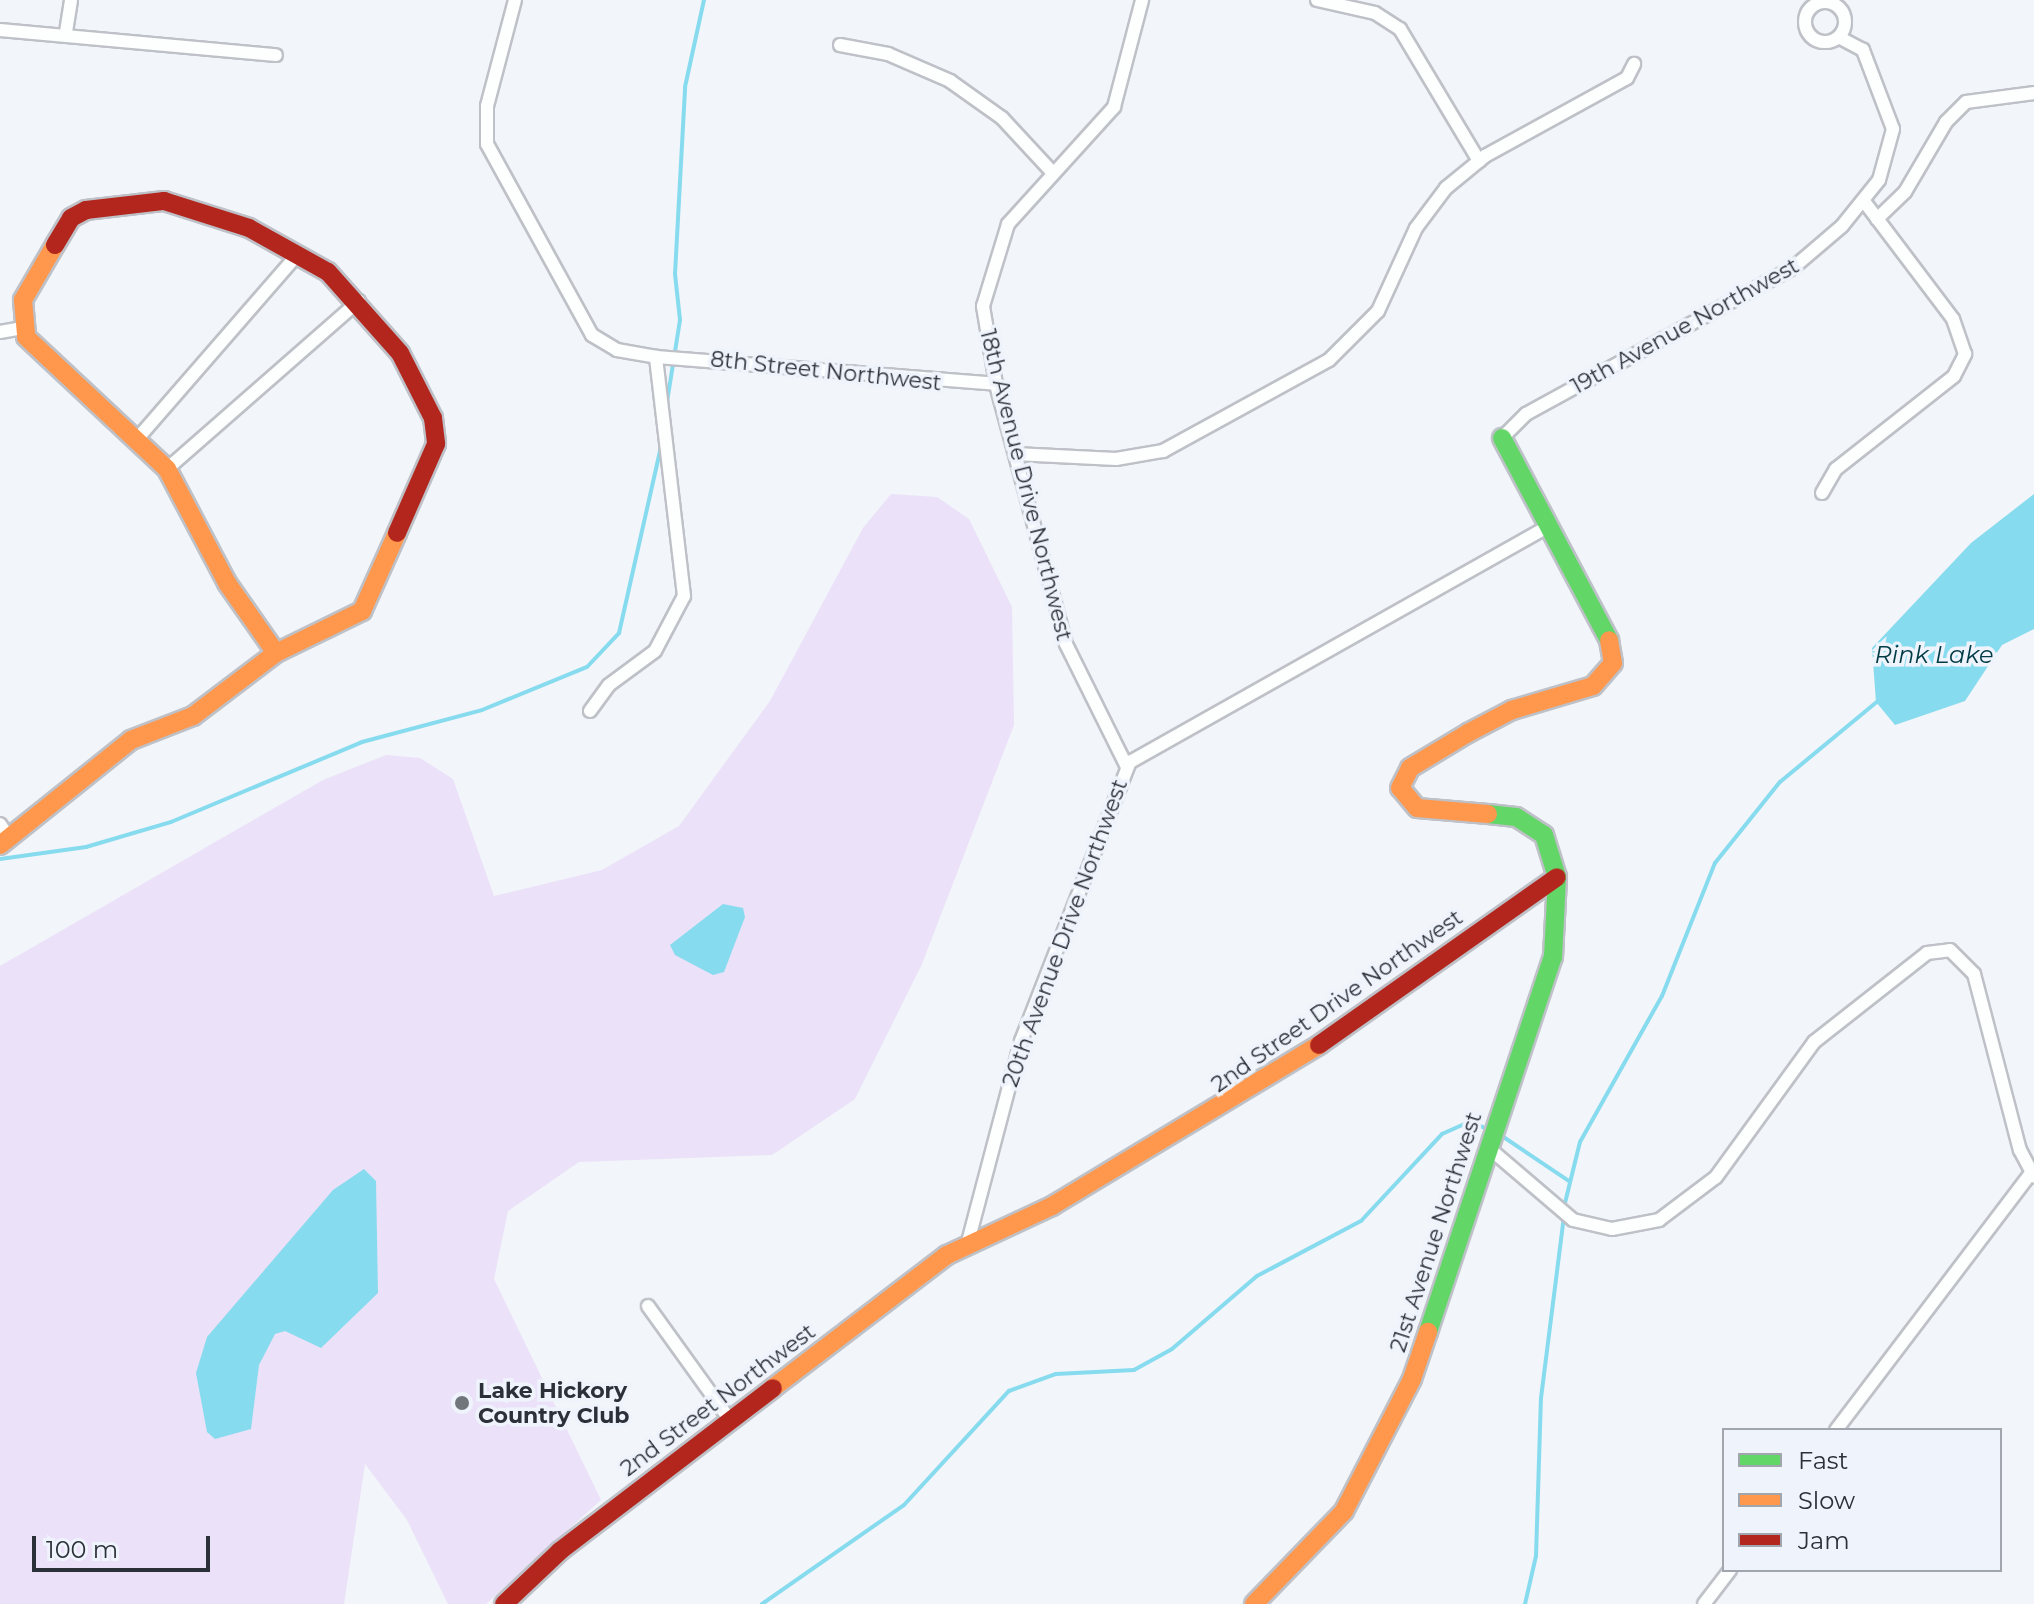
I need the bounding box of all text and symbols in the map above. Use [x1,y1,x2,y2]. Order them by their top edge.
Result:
street label: 19th Avenue Northwest [1567,252,1803,400]
street label: 18th Avenue Drive Northwest [974,327,1078,643]
street label: 8th Street Northwest [709,346,943,396]
water label: Rink Lake [1874,641,1994,669]
street label: 20th Avenue Drive Northwest [997,776,1133,1090]
street label: 2nd Street Drive Northwest [1207,904,1467,1098]
street label: 21st Avenue Northwest [1385,1109,1487,1355]
street label: 2nd Street Northwest [616,1318,820,1482]
place label: Lake Hickory Country Club [478,1377,630,1428]
marker: Lake Hickory Country Club [453,1394,471,1412]
legend [1722,1428,2002,1572]
text: Fast [1798,1446,1848,1475]
text: Slow [1798,1486,1855,1515]
scale bar [36,1520,214,1570]
text: Jam [1798,1526,1850,1555]
text: 100 m [46,1535,118,1564]

